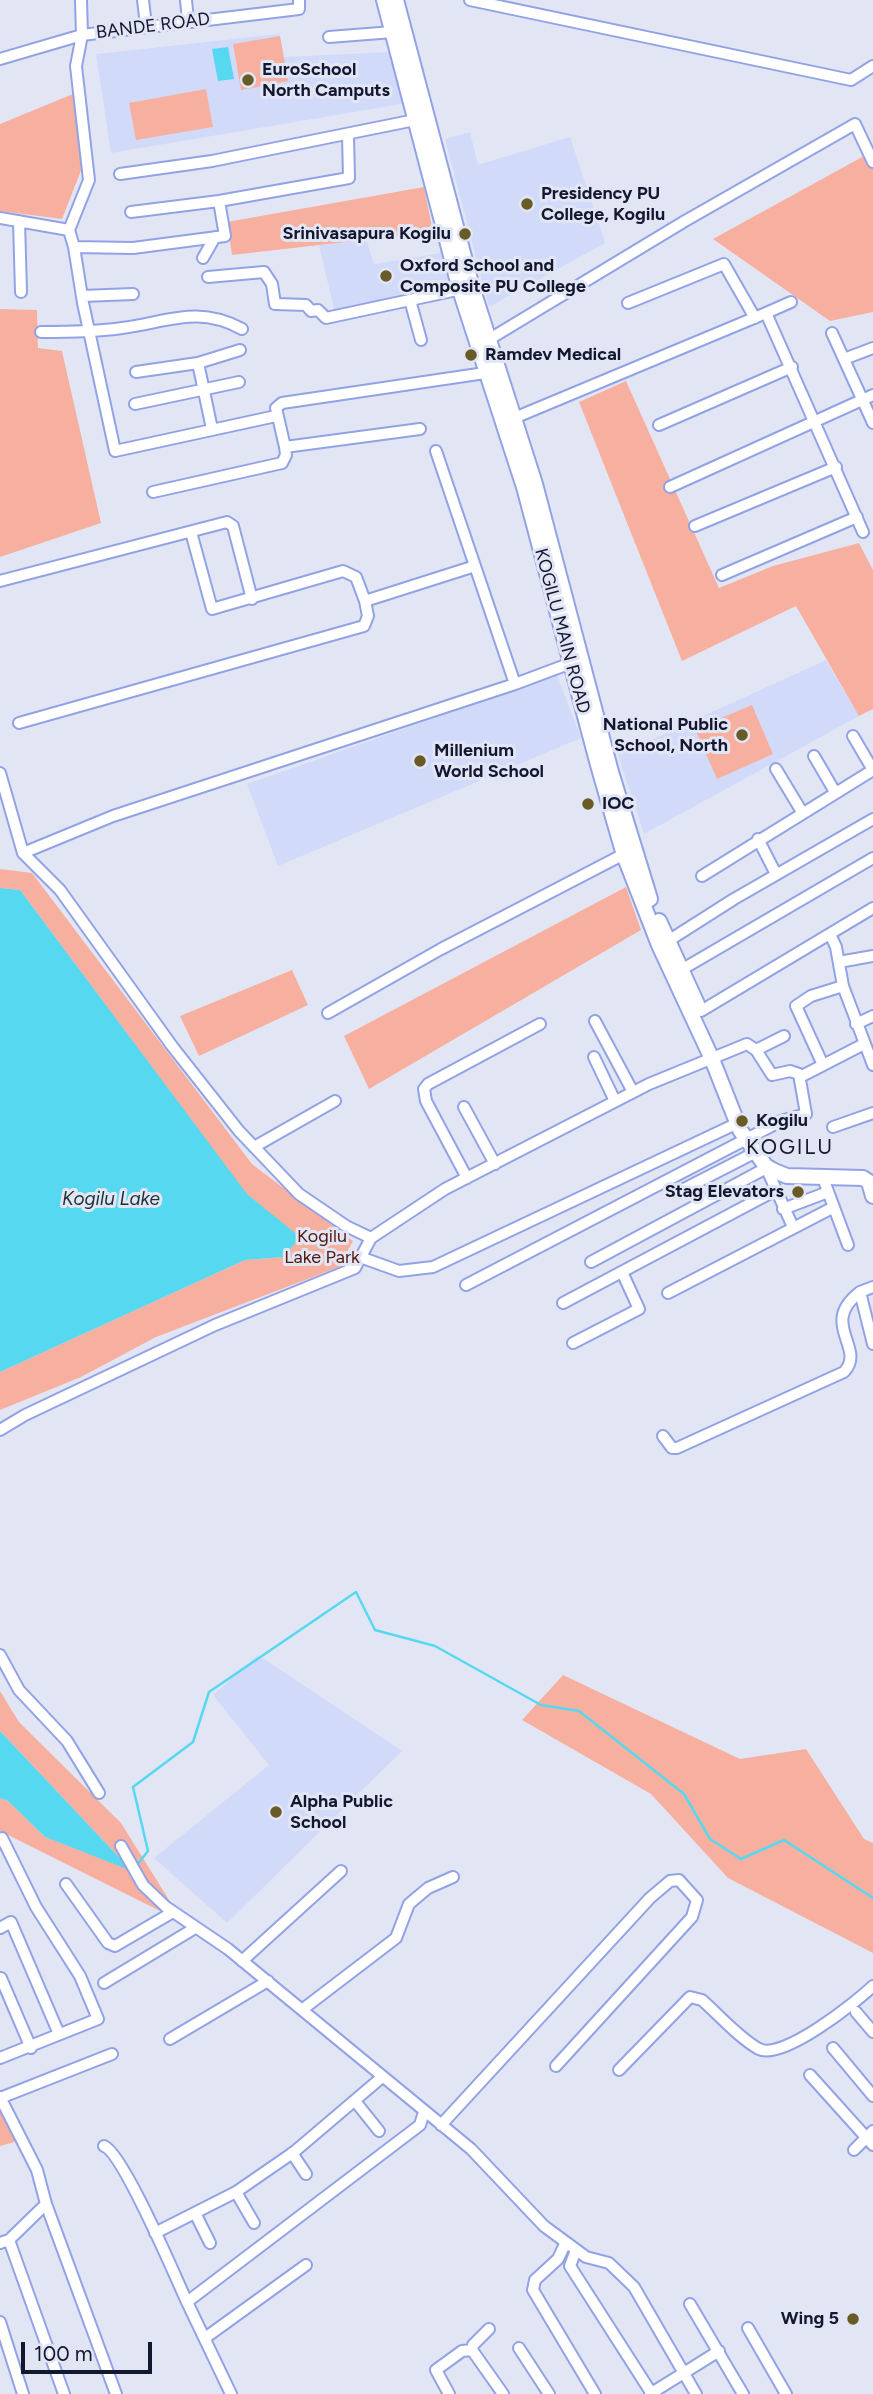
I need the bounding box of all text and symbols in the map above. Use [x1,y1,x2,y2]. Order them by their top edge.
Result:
street label: BANDE ROAD [95,8,211,44]
place label: EuroSchool North Camputs [262,59,390,102]
marker: EuroSchool North Camputs [240,72,256,88]
place label: Presidency PU College, Kogilu [541,183,665,226]
marker: Presidency PU College, Kogilu [519,196,535,212]
place label: Srinivasapura Kogilu [282,223,451,245]
marker: Srinivasapura Kogilu [457,226,473,242]
place label: Oxford School and Composite PU College [400,255,586,298]
marker: Oxford School and Composite PU College [378,268,394,284]
place label: Ramdev Medical [485,344,621,366]
marker: Ramdev Medical [463,347,479,363]
street label: KOGILU MAIN ROAD [530,546,594,716]
place label: National Public School, North [603,714,728,756]
marker: National Public School, North [734,727,750,743]
place label: Millenium World School [434,740,544,782]
marker: Millenium World School [412,753,428,769]
place label: IOC [602,793,634,815]
marker: IOC [580,796,596,812]
place label: Kogilu [756,1110,808,1132]
marker: Kogilu [734,1113,750,1129]
district label: KOGILU [747,1135,833,1161]
place label: Stag Elevators [665,1181,784,1203]
marker: Stag Elevators [790,1184,806,1200]
water label: Kogilu Lake [62,1188,160,1210]
park label: Kogilu Lake Park [284,1226,360,1268]
place label: Alpha Public School [290,1791,393,1834]
marker: Alpha Public School [268,1804,284,1820]
place label: Wing 5 [781,2308,839,2330]
marker: Wing 5 [845,2311,861,2327]
scale bar [24,2328,156,2372]
text: 100 m [34,2341,93,2366]

